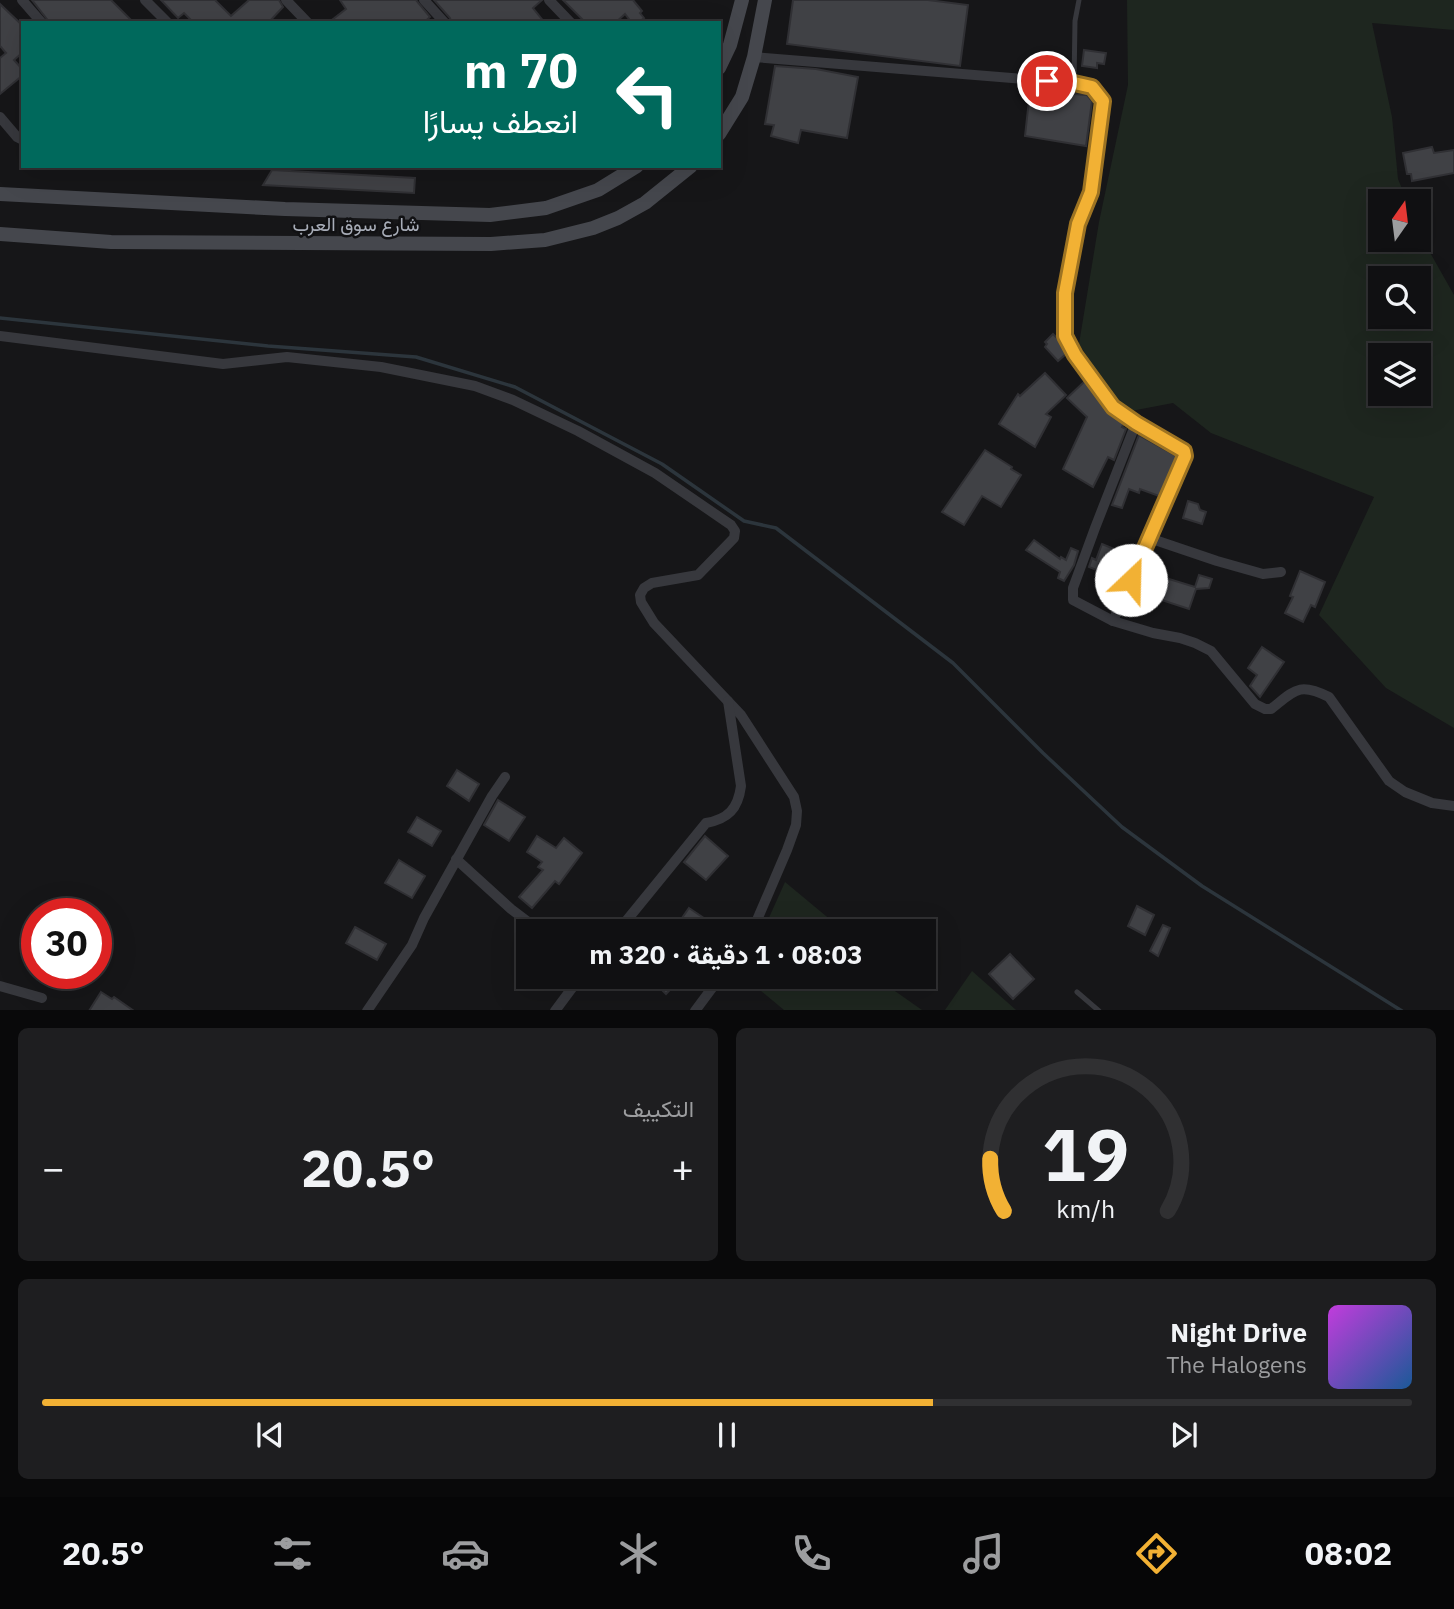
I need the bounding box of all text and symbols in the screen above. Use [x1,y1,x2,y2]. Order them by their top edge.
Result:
text: 70 m [464,38,578,101]
icon: left [602,49,693,140]
pin [1017,51,1077,111]
icon: arrive [1028,62,1066,100]
text: انعطف يسارًا [423,100,578,142]
north arrow [1368,189,1432,252]
map controls [1368,189,1431,406]
street label: شارع سوق العرب [293,212,420,237]
button: search [1368,266,1431,329]
button: layers [1368,343,1431,406]
position arrow [1094,543,1168,617]
speed limit sign: 30 [21,898,112,989]
text: 08:03 · 1 دقيقة · 320 m [589,937,863,971]
text: التكييف [623,1093,694,1123]
text: 19 [1042,1106,1130,1201]
text: 20.5° [301,1134,435,1201]
text: − [42,1143,65,1192]
text: + [671,1143,694,1192]
text: km/h [1057,1191,1115,1224]
text: Night Drive [1170,1315,1307,1349]
text: The Halogens [1166,1349,1307,1379]
icon: previous [251,1416,289,1454]
icon: pause [708,1416,746,1454]
icon: next [1165,1416,1203,1454]
icon: filters [268,1529,317,1578]
icon: car [441,1529,490,1578]
icon: climate [614,1529,663,1578]
icon: phone [787,1529,836,1578]
icon: music [959,1529,1008,1578]
icon: directions [1132,1529,1181,1578]
text: 20.5° [62,1532,145,1574]
text: 08:02 [1305,1532,1392,1574]

